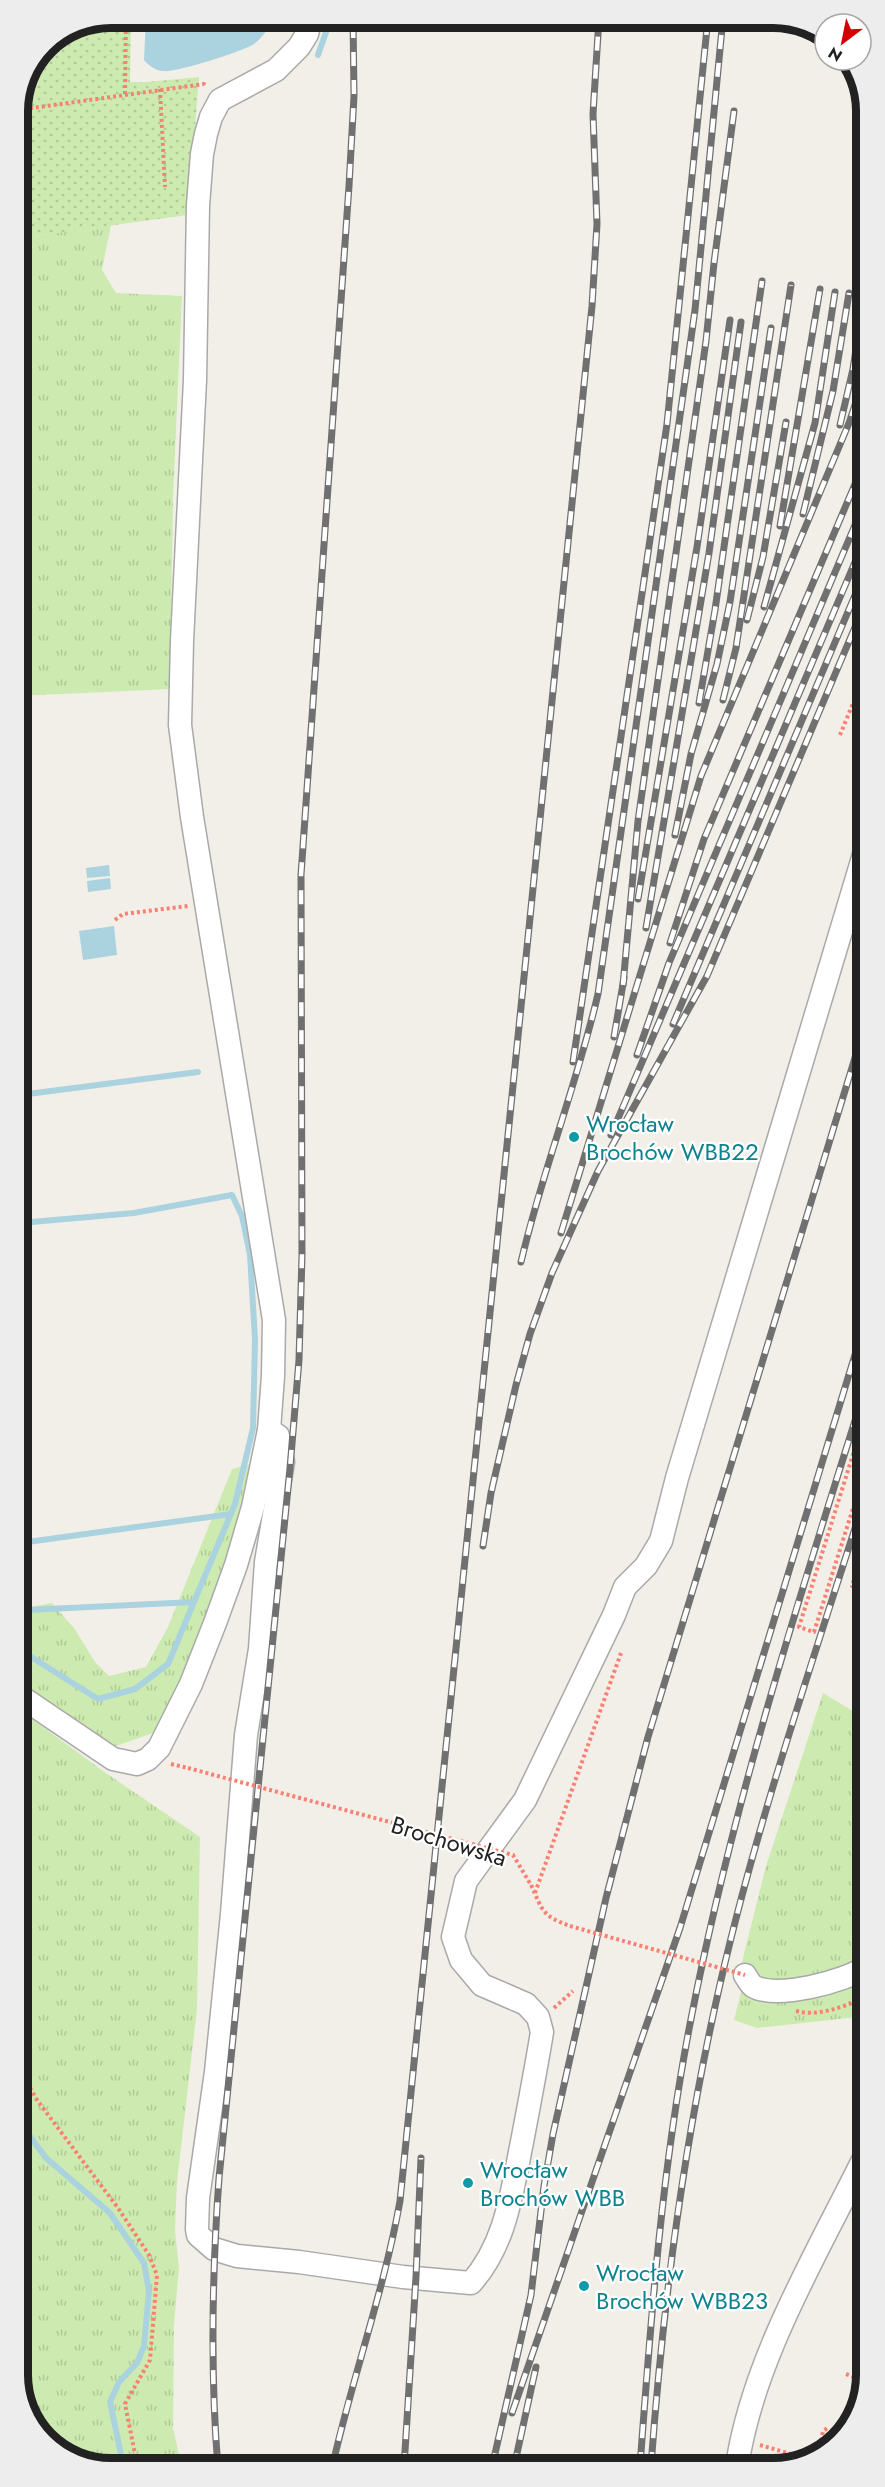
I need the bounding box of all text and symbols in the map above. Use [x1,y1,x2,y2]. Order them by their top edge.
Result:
north arrow [813,12,873,72]
text: N [824,41,847,67]
place label: Wrocław Brochów WBB22 [586,1106,759,1169]
marker: Wrocław Brochów WBB22 [567,1130,581,1144]
street label: Brochowska [387,1807,511,1875]
place label: Wrocław Brochów WBB [480,2152,625,2215]
marker: Wrocław Brochów WBB [461,2176,475,2190]
place label: Wrocław Brochów WBB23 [596,2255,768,2318]
marker: Wrocław Brochów WBB23 [577,2279,591,2293]

